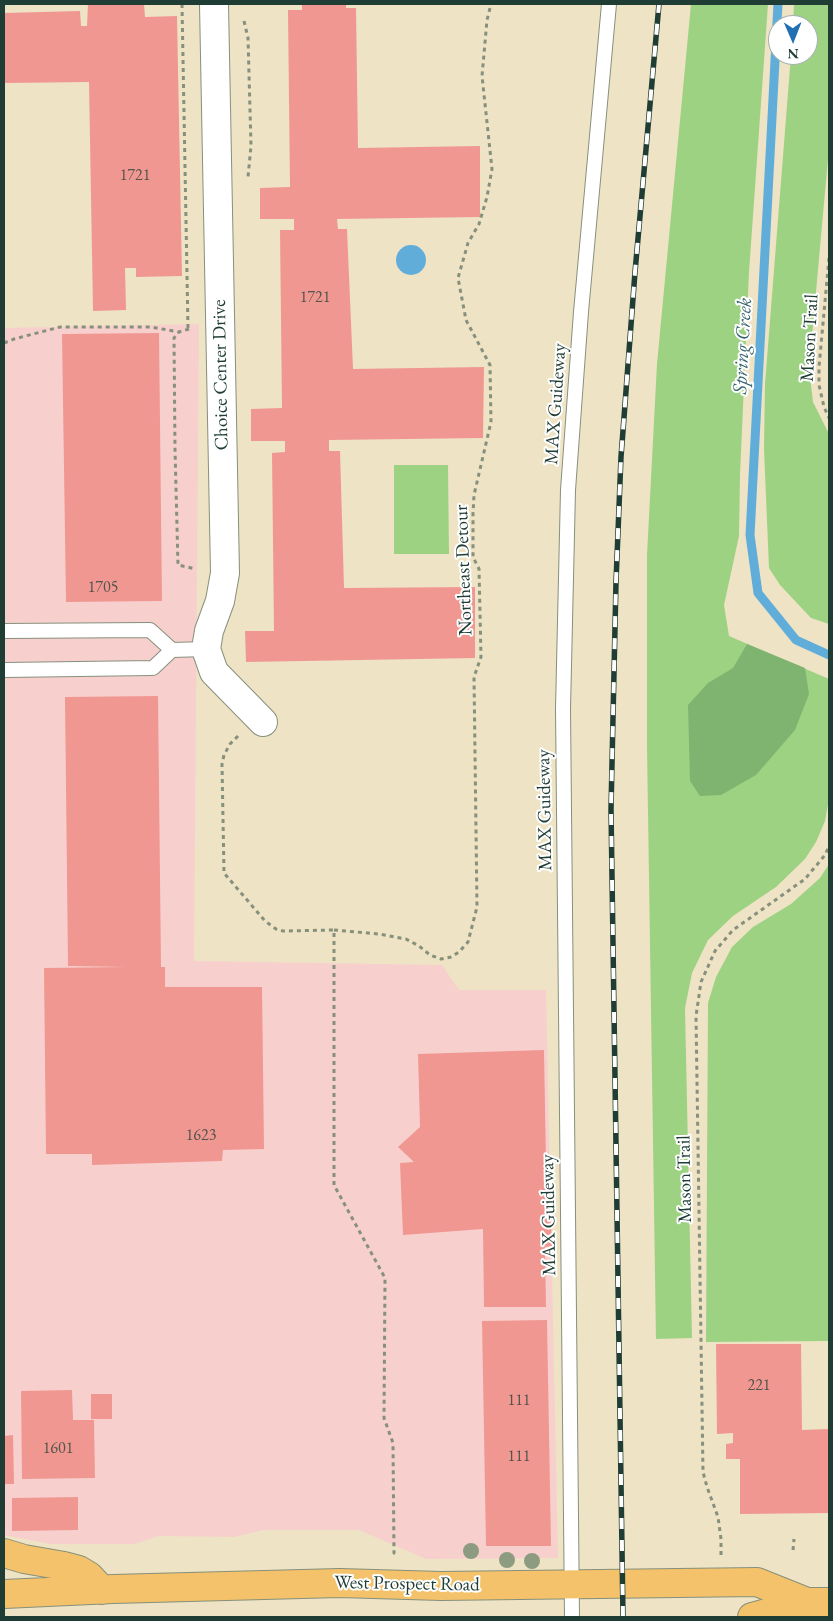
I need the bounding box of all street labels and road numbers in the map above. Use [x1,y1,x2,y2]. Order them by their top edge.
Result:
street label: Mason Trail [796,294,824,382]
street label: Choice Center Drive [208,299,234,451]
street label: MAX Guideway [540,343,572,465]
street label: Northeast Detour [450,504,478,636]
street label: MAX Guideway [533,749,557,871]
street label: Mason Trail [673,1135,697,1223]
street label: MAX Guideway [537,1154,561,1276]
street label: West Prospect Road [334,1571,480,1597]

